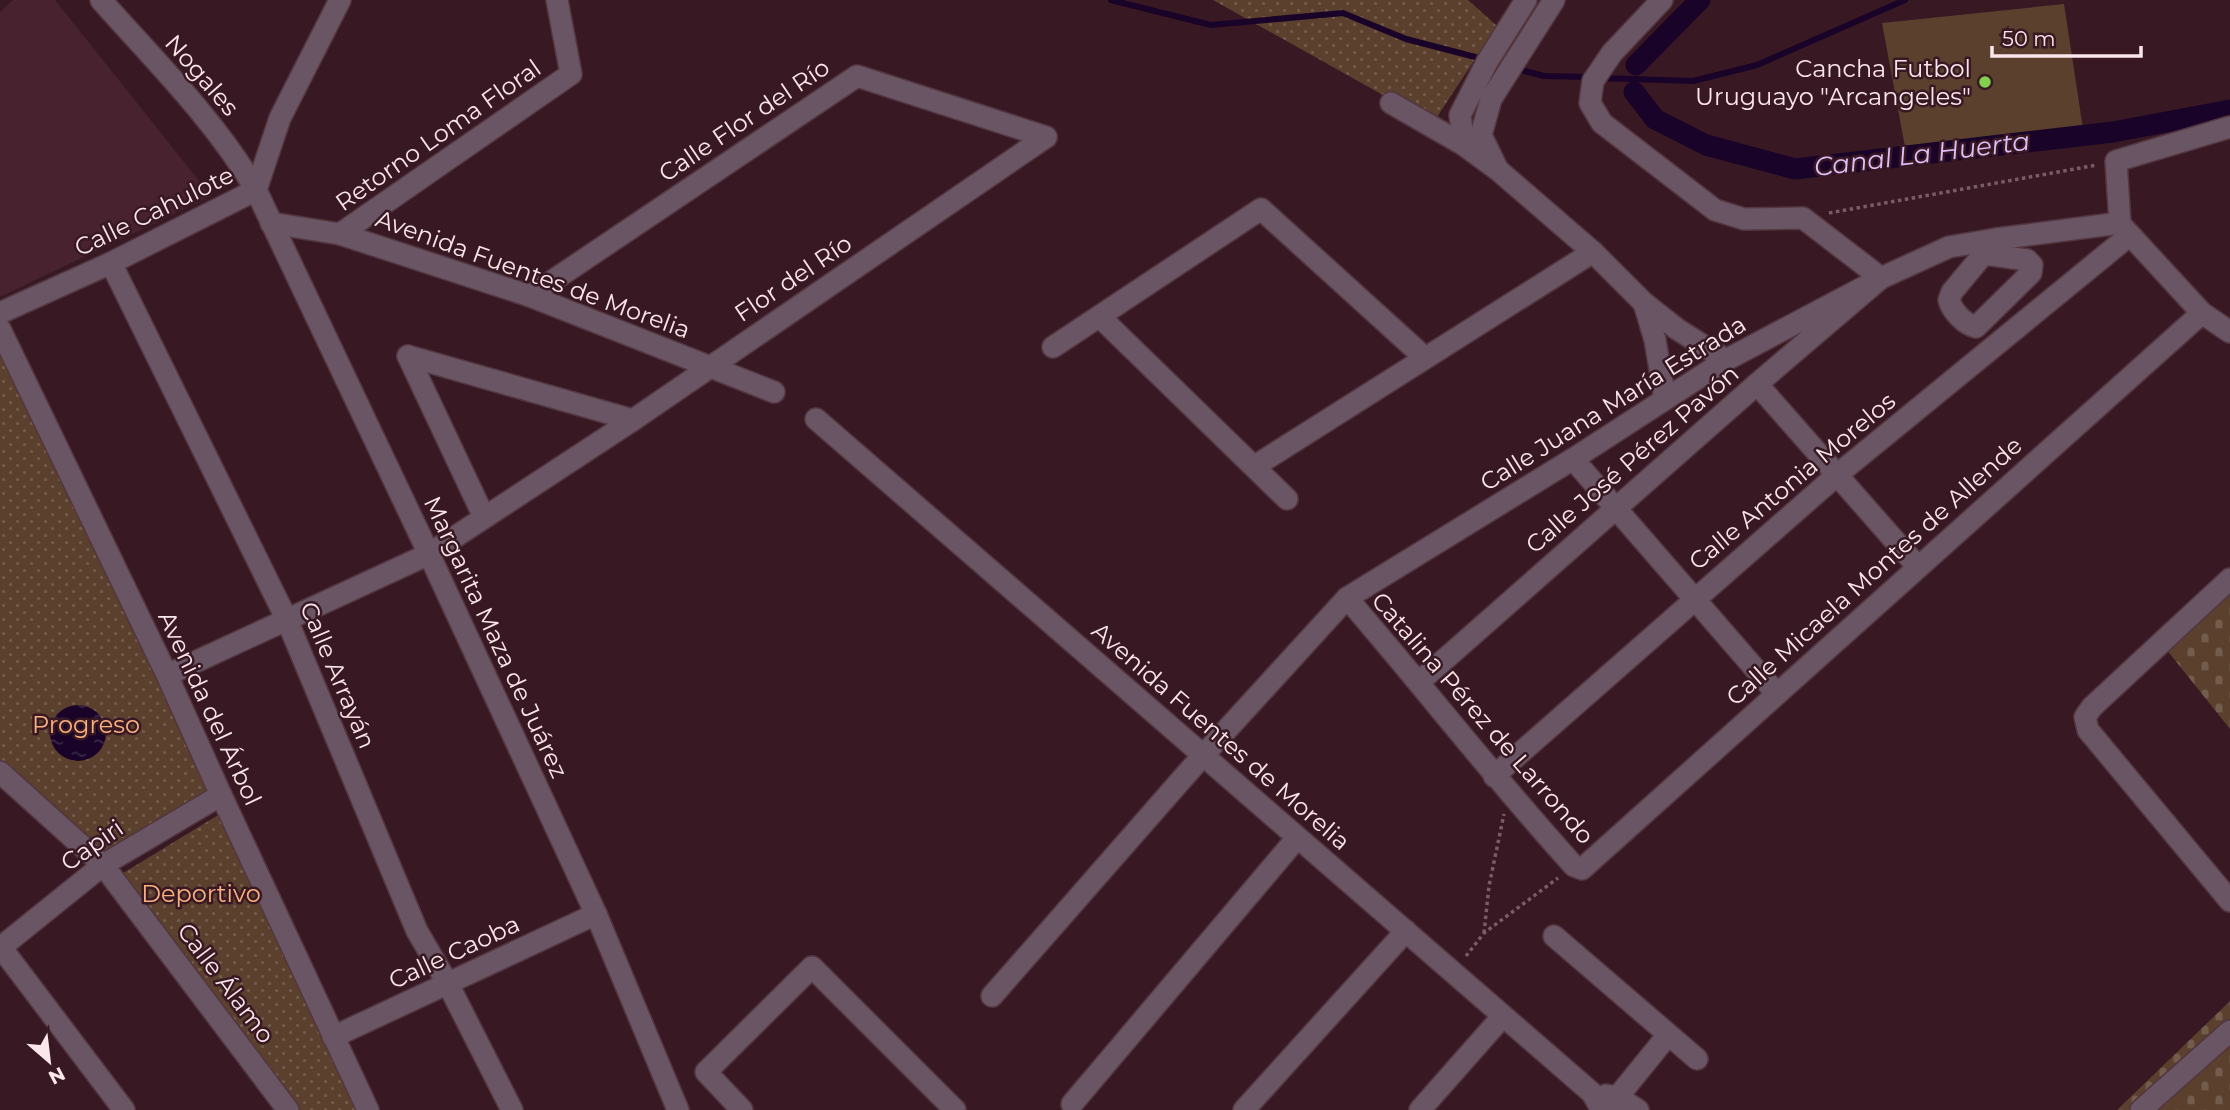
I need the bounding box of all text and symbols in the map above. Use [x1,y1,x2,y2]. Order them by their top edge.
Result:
scale bar [1992,14,2141,58]
text: 50 m [2002,26,2056,51]
street label: Nogales [159,29,245,121]
street label: Calle Flor del Río [653,52,835,188]
street label: Retorno Loma Floral [330,53,546,217]
place label: Cancha Futbol Uruguayo "Arcangeles" [1695,54,1971,111]
marker: Cancha Futbol Uruguayo "Arcangeles" [1977,74,1993,90]
water label: Canal La Huerta [1812,125,2032,183]
street label: Calle Cahulote [70,160,238,262]
street label: Avenida Fuentes de Morelia [372,204,694,344]
street label: Flor del Río [729,228,857,328]
street label: Calle Juana María Estrada [1475,309,1751,497]
street label: Calle José Pérez Pavón [1520,359,1744,559]
street label: Calle Antonia Morelos [1683,386,1901,576]
street label: Calle Micaela Montes de Allende [1720,430,2028,712]
street label: Margarita Maza de Juárez [418,492,574,782]
street label: Catalina Pérez de Larrondo [1366,586,1600,850]
street label: Calle Arrayán [294,597,382,753]
street label: Avenida del Árbol [152,606,268,810]
street label: Avenida Fuentes de Morelia [1086,616,1356,856]
park label: Progreso [32,710,140,739]
street label: Capiri [55,813,129,877]
park label: Deportivo [141,879,261,908]
street label: Calle Caoba [384,909,524,995]
street label: Calle Álamo [171,917,281,1049]
north arrow [14,1026,84,1096]
text: N [45,1062,69,1089]

